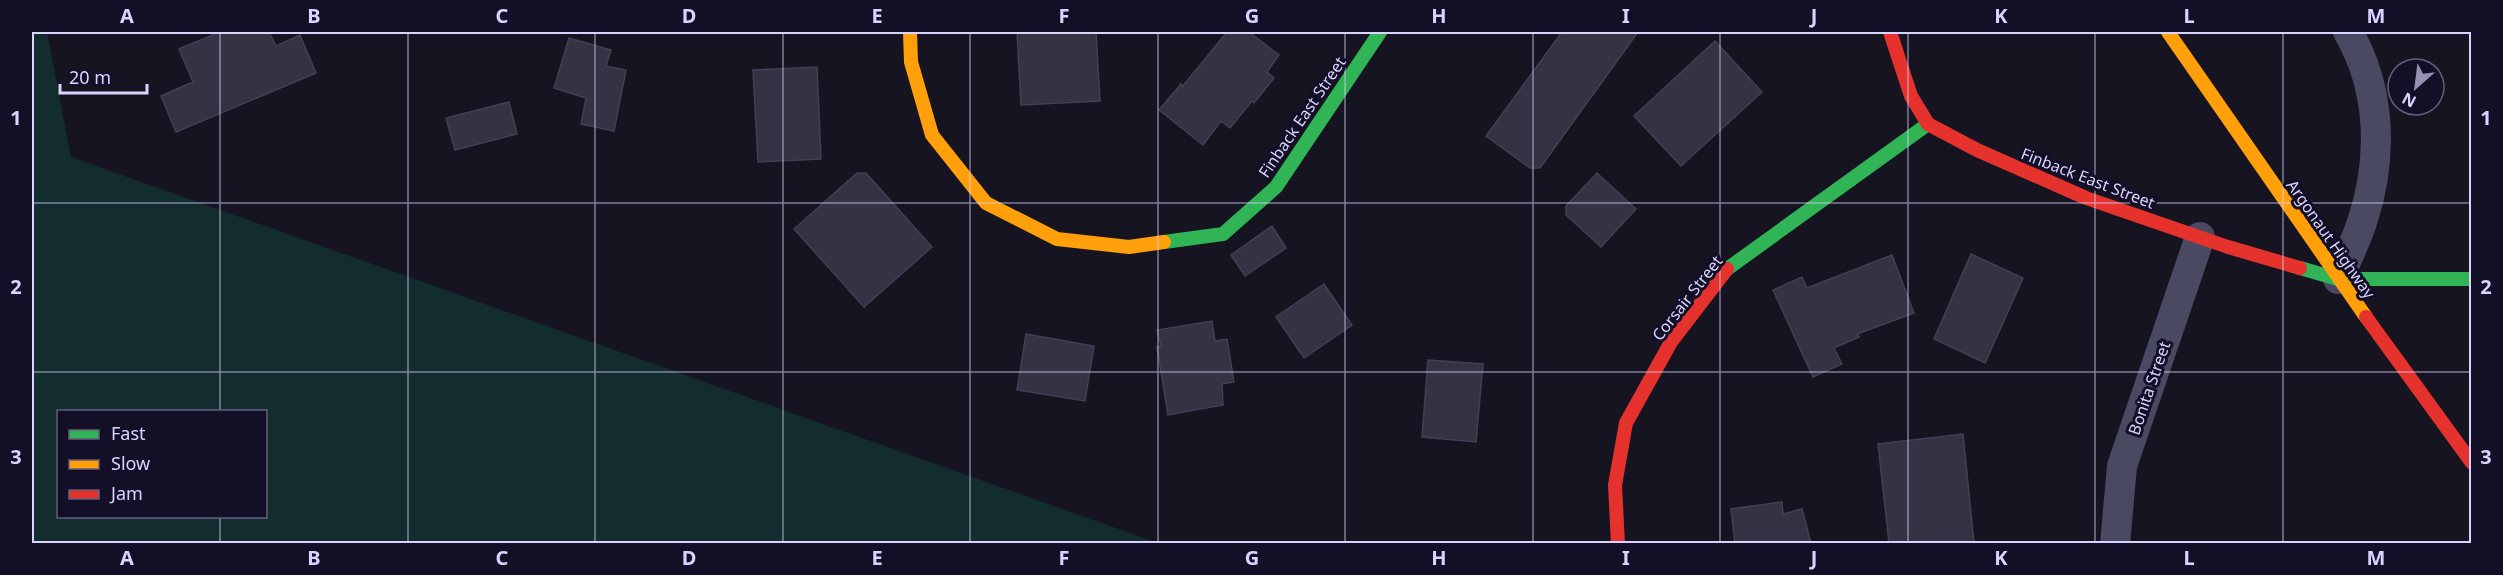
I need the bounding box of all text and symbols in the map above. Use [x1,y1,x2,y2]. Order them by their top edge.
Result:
text: A [120,2,134,29]
text: B [307,2,321,29]
text: C [496,2,509,29]
text: D [682,2,696,29]
text: E [871,2,883,29]
text: F [1059,2,1069,29]
text: G [1245,2,1259,29]
text: H [1431,2,1447,29]
text: I [1622,2,1630,29]
text: J [1809,2,1817,29]
text: K [1994,2,2008,29]
text: L [2183,2,2195,29]
text: M [2367,2,2385,29]
street label: Finback East Street [1253,52,1351,182]
scale bar [60,57,147,95]
north arrow [2386,57,2446,117]
text: 20 m [69,65,111,89]
text: N [2398,87,2420,113]
text: 1 [10,104,22,131]
text: 1 [2480,104,2492,131]
street label: Finback East Street [2018,142,2158,214]
street label: Argonaut Highway [2282,175,2381,303]
street label: Corsair Street [1647,251,1727,345]
text: 2 [10,273,22,300]
text: 2 [2480,273,2492,300]
street label: Bonita Street [2123,338,2175,438]
legend [57,410,267,518]
text: Fast [111,421,146,445]
text: 3 [10,443,22,470]
text: 3 [2480,443,2492,470]
text: Slow [111,451,150,475]
text: Jam [109,481,143,505]
text: A [120,544,134,571]
text: B [307,544,321,571]
text: C [496,544,509,571]
text: D [682,544,696,571]
text: E [871,544,883,571]
text: F [1059,544,1069,571]
text: G [1245,544,1259,571]
text: H [1431,544,1447,571]
text: I [1622,544,1630,571]
text: J [1809,544,1817,571]
text: K [1994,544,2008,571]
text: L [2183,544,2195,571]
text: M [2367,544,2385,571]

